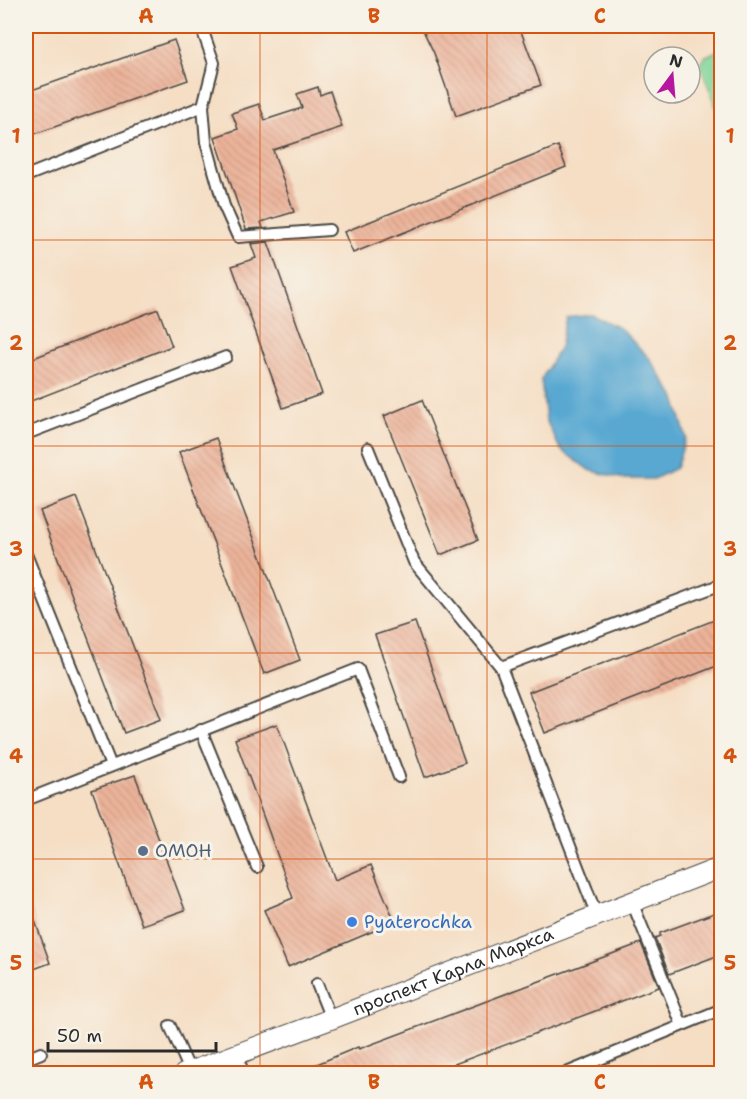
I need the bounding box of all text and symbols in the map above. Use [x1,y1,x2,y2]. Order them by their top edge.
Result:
text: A [138,3,154,29]
text: B [368,3,380,29]
text: C [594,3,606,29]
north arrow [642,45,702,105]
text: N [667,49,685,73]
text: 1 [11,123,21,149]
text: 1 [725,123,735,149]
text: 2 [9,330,23,356]
text: 2 [723,330,737,356]
text: 3 [9,536,23,562]
text: 3 [723,536,737,562]
text: 4 [9,743,23,769]
text: 4 [723,743,737,769]
place label: ОМОН [155,839,212,863]
marker: ОМОН [136,844,150,858]
place label: Pyaterochka [364,910,472,934]
marker: Pyaterochka [345,915,359,929]
street label: проспект Карла Маркса [349,922,557,1021]
text: 5 [10,950,22,976]
text: 5 [724,950,736,976]
scale bar [48,1015,216,1053]
text: 50 m [57,1024,102,1048]
text: A [138,1069,154,1095]
text: B [368,1069,380,1095]
text: C [594,1069,606,1095]

